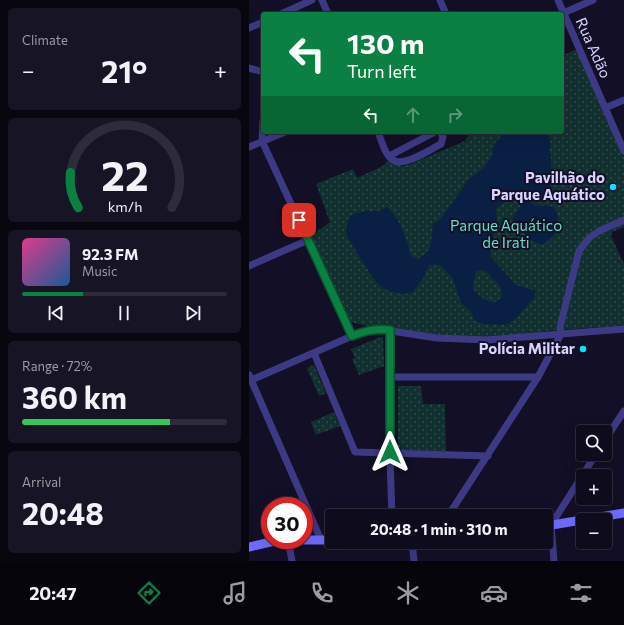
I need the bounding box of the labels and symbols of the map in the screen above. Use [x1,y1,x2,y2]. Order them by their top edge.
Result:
street label: Rua Adão [573,14,615,81]
place label: Pavilhão do Parque Aquático [491,168,605,203]
marker: Pavilhão do Parque Aquático [608,182,618,192]
pin [282,203,316,237]
park label: Parque Aquático de Irati [450,216,562,251]
place label: Polícia Militar [479,339,575,357]
marker: Polícia Militar [578,344,588,354]
position arrow [369,431,411,473]
speed limit sign: 30 [261,497,313,549]

